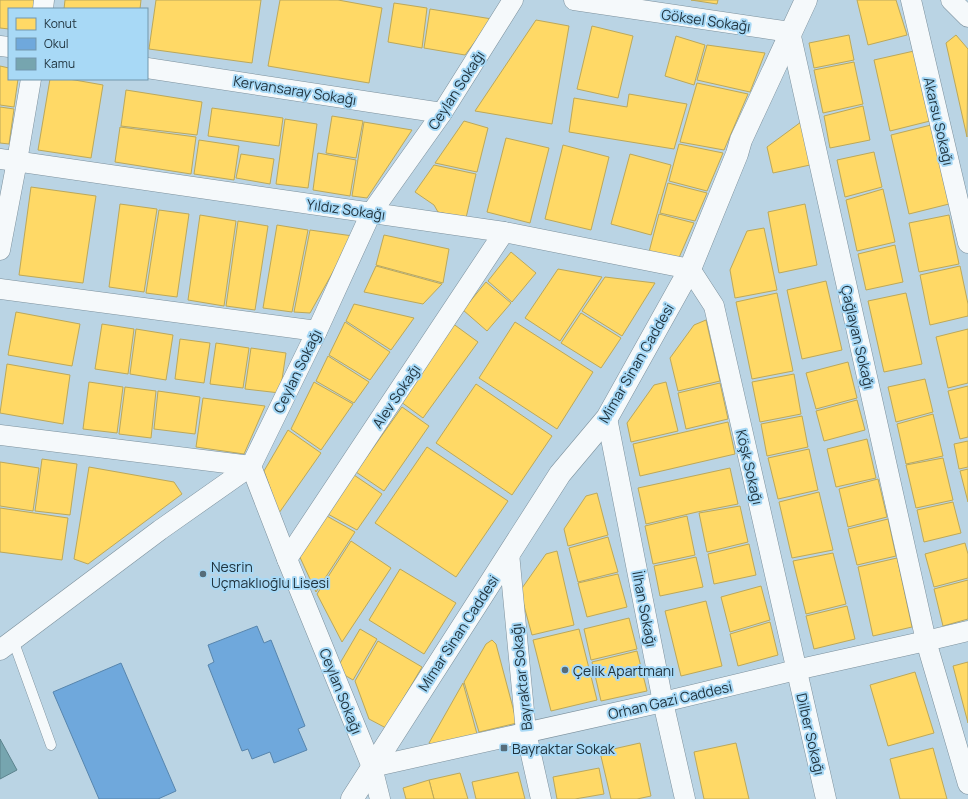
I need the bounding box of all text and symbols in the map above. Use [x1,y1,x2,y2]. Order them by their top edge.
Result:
street label: Göksel Sokağı [660,4,752,36]
legend [8,8,148,80]
text: Konut [44,15,77,32]
text: Okul [44,35,69,52]
street label: Ceylan Sokağı [423,47,489,133]
text: Kamu [44,55,75,72]
street label: Kervansaray Sokağı [232,71,358,109]
street label: Akarsu Sokağı [920,75,958,167]
street label: Yıldız Sokağı [305,194,387,224]
street label: Çağlayan Sokağı [837,283,879,391]
street label: Mimar Sinan Caddesi [594,300,678,426]
street label: Ceylan Sokağı [269,326,325,416]
street label: Alev Sokağı [368,360,424,432]
street label: Köşk Sokağı [732,428,768,506]
place label: Nesrin Uçmaklıoğlu Lisesi [211,557,329,592]
marker: Nesrin Uçmaklıoğlu Lisesi [198,569,208,579]
street label: İlhan Sokağı [628,569,662,649]
street label: Mimar Sinan Caddesi [413,571,503,695]
street label: Bayraktar Sokağı [506,623,536,731]
street label: Ceylan Sokağı [315,645,367,737]
place label: Çelik Apartmanı [573,661,674,680]
marker: Çelik Apartmanı [560,665,570,675]
street label: Orhan Gazi Caddesi [606,676,734,724]
street label: Dilber Sokağı [792,691,830,777]
place label: Bayraktar Sokak [512,739,616,758]
marker: Bayraktar Sokak [499,743,509,753]

